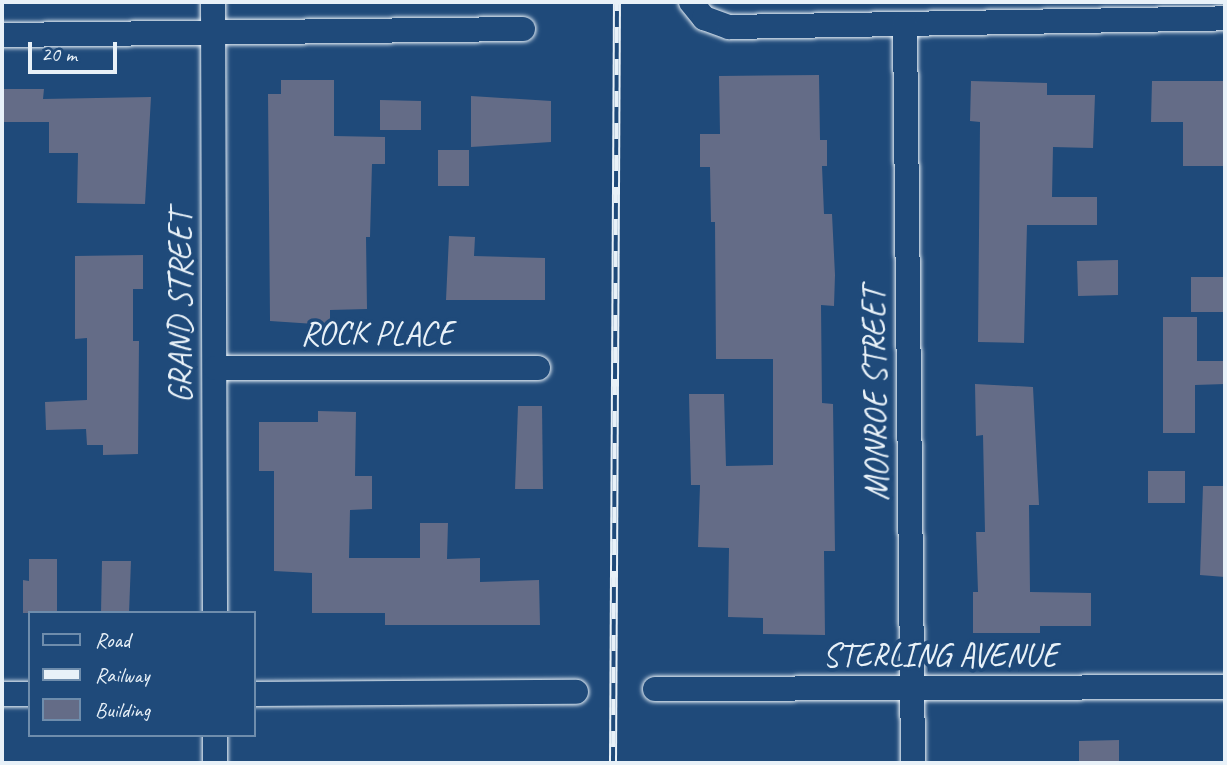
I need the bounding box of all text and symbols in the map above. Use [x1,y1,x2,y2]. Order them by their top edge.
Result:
scale bar [32,28,121,72]
text: 20 m [41,41,77,67]
street label: GRAND STREET [161,211,201,403]
street label: MONROE STREET [854,287,898,501]
street label: ROCK PLACE [301,314,453,354]
legend [28,611,256,737]
text: Road [95,627,130,653]
street label: STERLING AVENUE [822,636,1058,676]
text: Railway [95,662,149,688]
text: Building [95,697,150,723]

